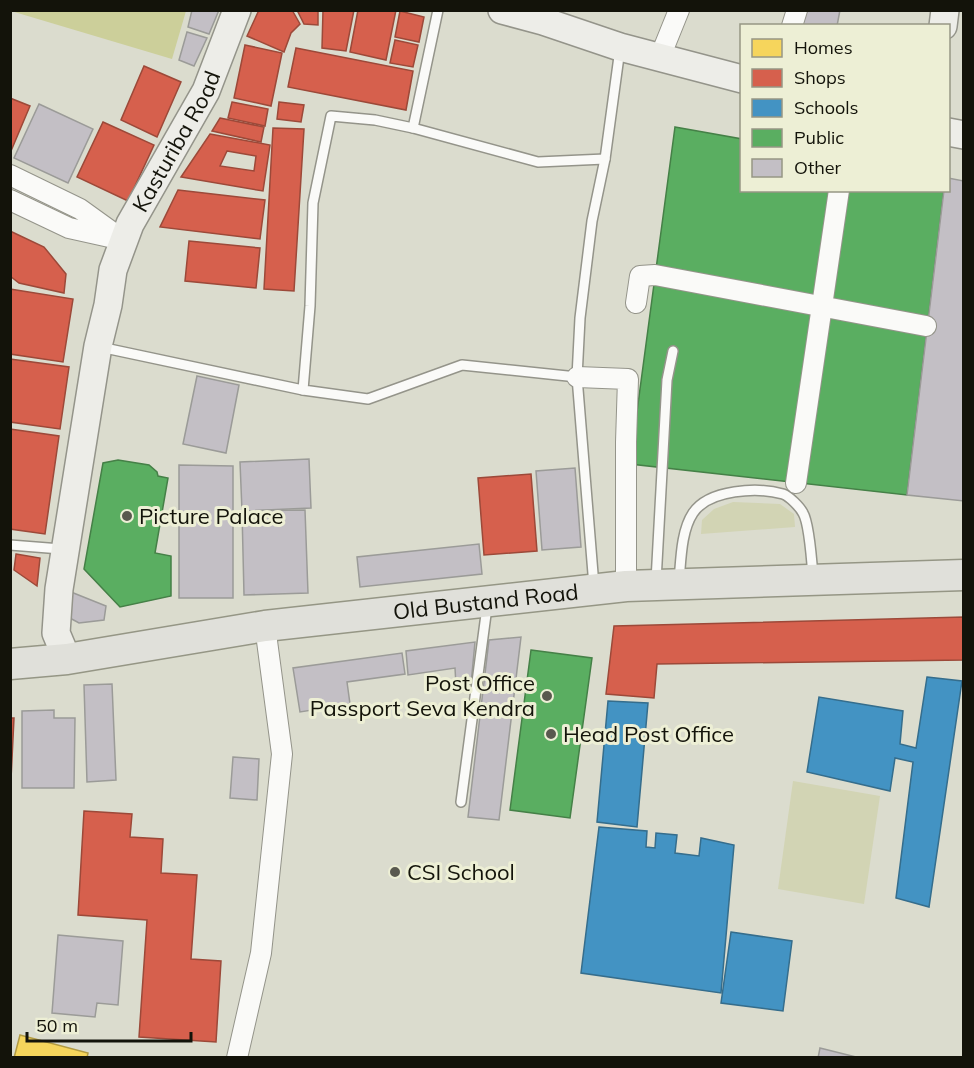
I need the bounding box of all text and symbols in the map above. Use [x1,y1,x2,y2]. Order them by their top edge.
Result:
legend [740,24,950,192]
text: Homes [794,36,853,59]
text: Shops [794,66,846,89]
street label: Kasturiba Road [126,67,226,217]
text: Schools [794,96,859,119]
text: Public [794,126,844,149]
text: Other [794,156,842,179]
place label: Picture Palace [139,502,283,530]
marker: Picture Palace [120,509,134,523]
street label: Old Bustand Road [392,577,580,626]
place label: Post Office Passport Seva Kendra [310,669,535,722]
marker: Post Office Passport Seva Kendra [540,689,554,703]
place label: Head Post Office [563,720,734,748]
marker: Head Post Office [544,727,558,741]
place label: CSI School [407,858,515,886]
marker: CSI School [388,865,402,879]
scale bar [27,1005,190,1043]
text: 50 m [36,1014,78,1037]

